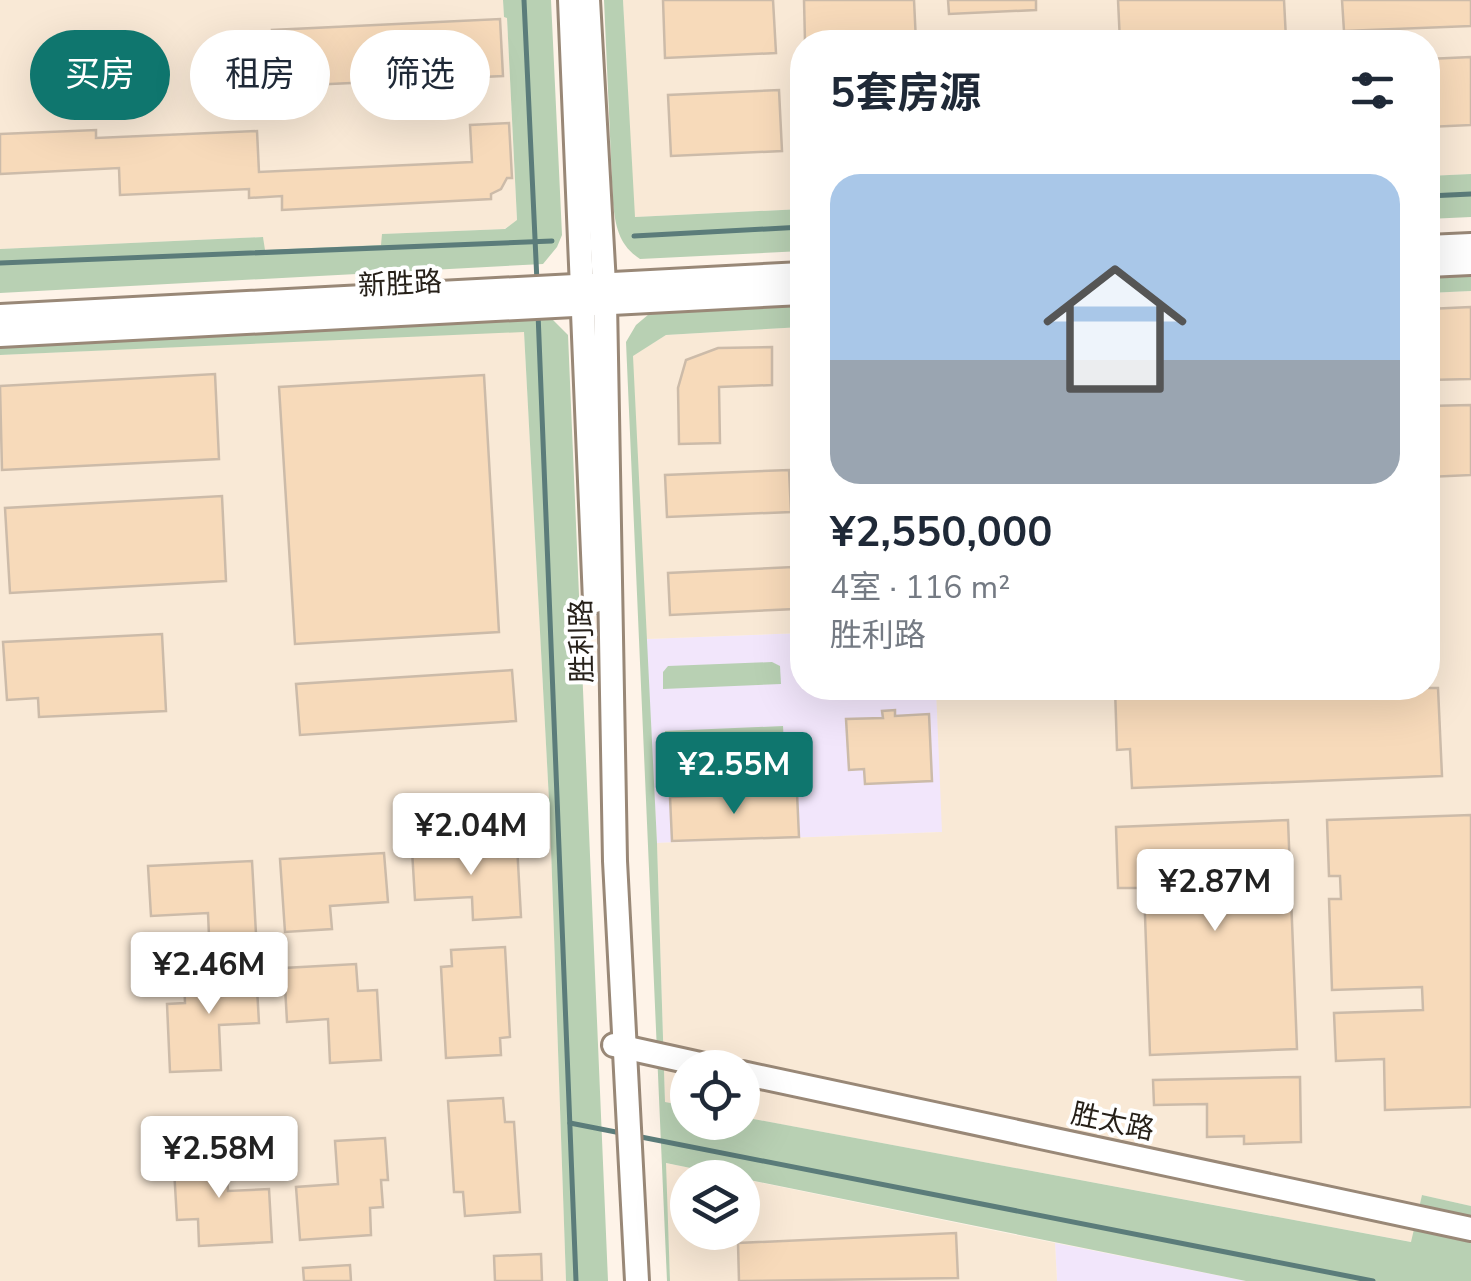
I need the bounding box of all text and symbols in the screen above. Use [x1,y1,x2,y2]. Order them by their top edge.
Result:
chip: 买房 [30,30,170,120]
chip: 租房 [190,30,330,120]
chip: 筛选 [350,30,490,120]
icon: filters [1345,63,1400,118]
text: 5套房源 [830,65,981,122]
icon: home [1025,239,1205,419]
street label: 新胜路 [357,263,443,305]
text: ¥2,550,000 [830,504,1052,561]
text: 4室 · 116 m² [830,566,1010,609]
street label: 胜利路 [562,599,602,683]
text: 胜利路 [830,614,926,657]
pin: ¥2.55M [653,732,815,817]
text: ¥2.55M [678,743,790,786]
pin: ¥2.04M [390,793,552,878]
text: ¥2.04M [415,804,527,847]
pin: ¥2.87M [1134,849,1296,934]
text: ¥2.87M [1159,860,1271,903]
pin: ¥2.46M [128,932,290,1017]
text: ¥2.46M [153,943,265,986]
map controls [670,1050,760,1250]
button: locate [670,1050,760,1140]
street label: 胜太路 [1068,1095,1158,1149]
pin: ¥2.58M [138,1116,300,1201]
text: ¥2.58M [163,1127,275,1170]
button: layers [670,1160,760,1250]

